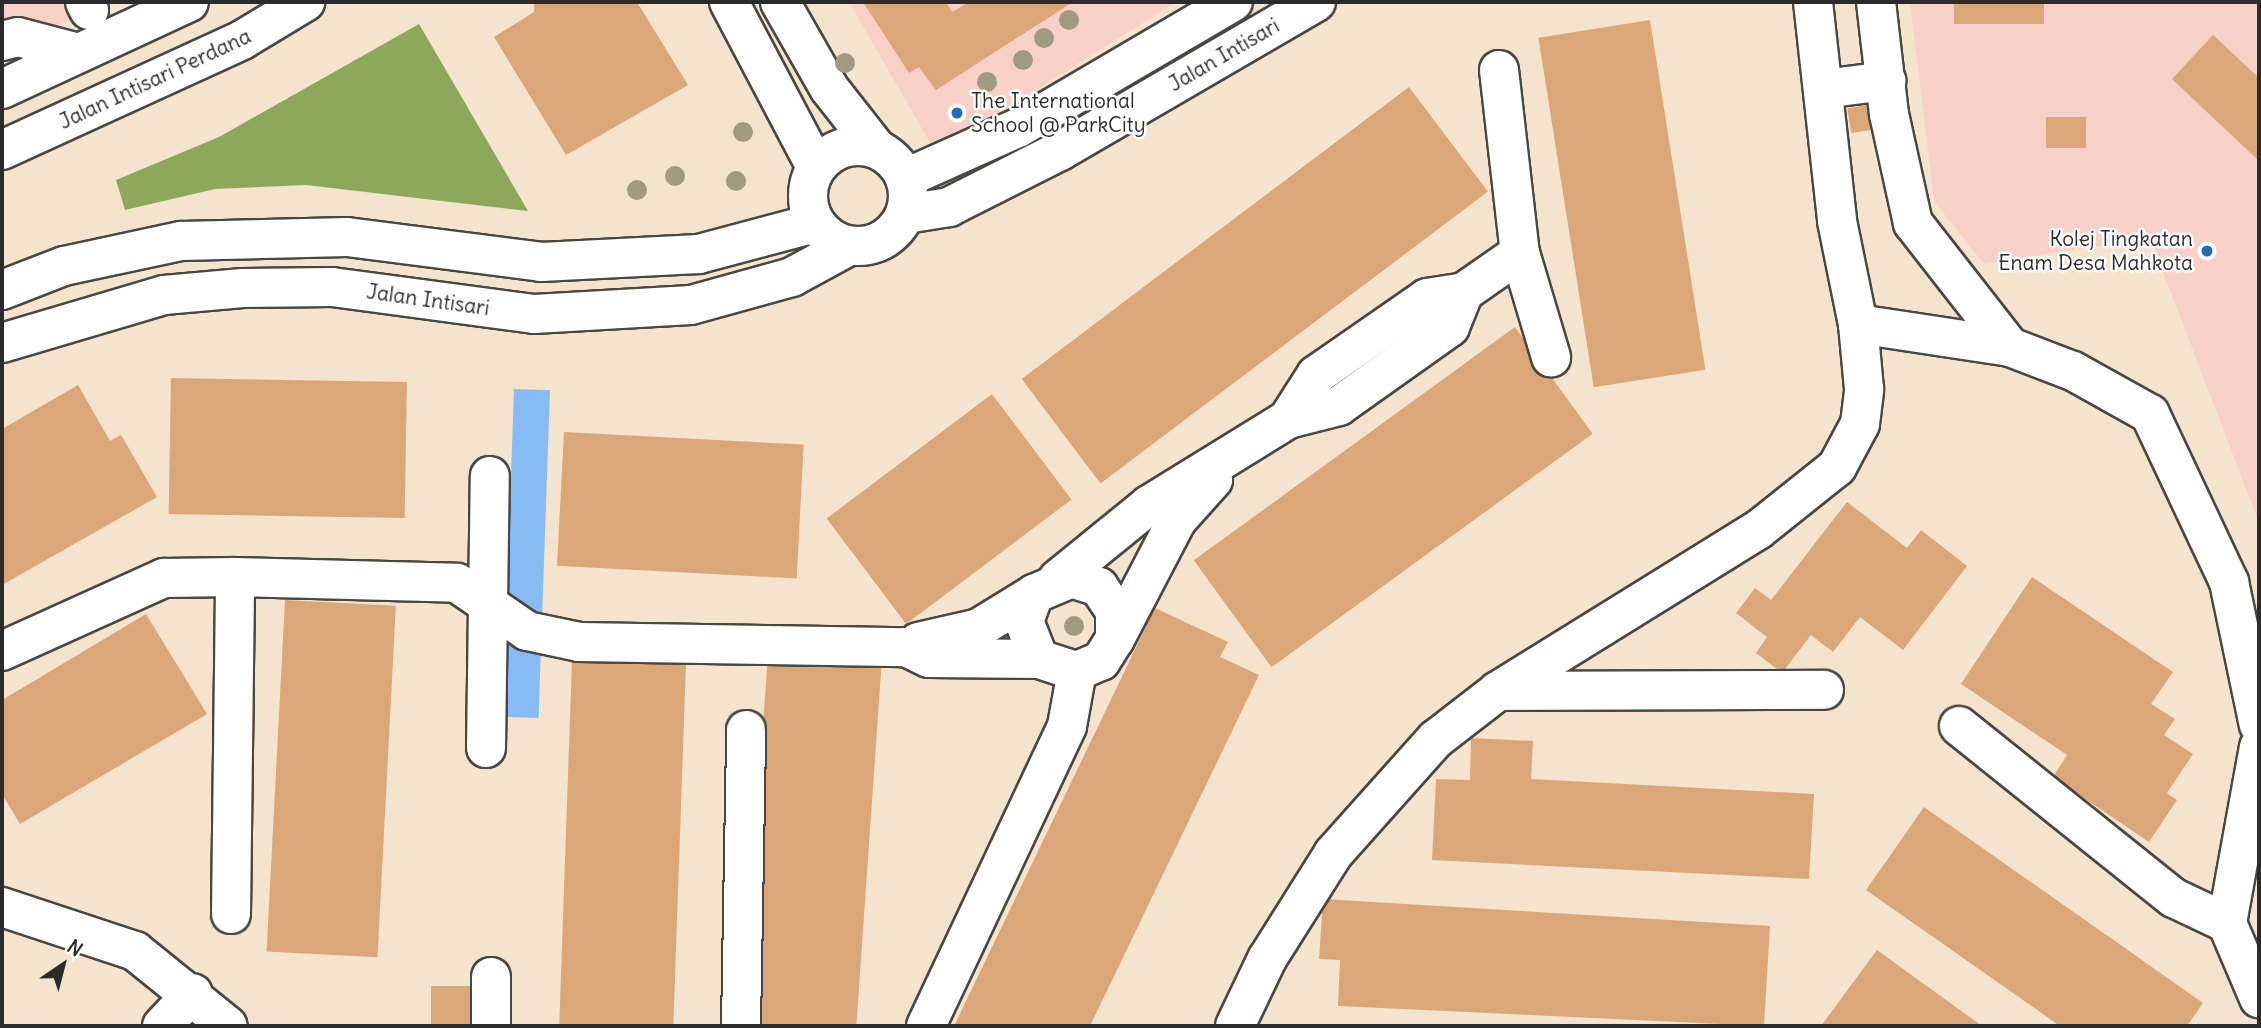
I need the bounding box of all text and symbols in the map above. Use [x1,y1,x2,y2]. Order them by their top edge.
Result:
street label: Jalan Intisari [1164,13,1284,97]
street label: Jalan Intisari Perdana [55,23,255,135]
place label: The International School @ ParkCity [971,88,1146,138]
marker: The International School @ ParkCity [949,105,965,121]
place label: Kolej Tingkatan Enam Desa Mahkota [1998,226,2193,276]
marker: Kolej Tingkatan Enam Desa Mahkota [2199,243,2215,259]
street label: Jalan Intisari [365,279,491,321]
north arrow [28,930,98,1000]
text: N [63,934,87,961]

